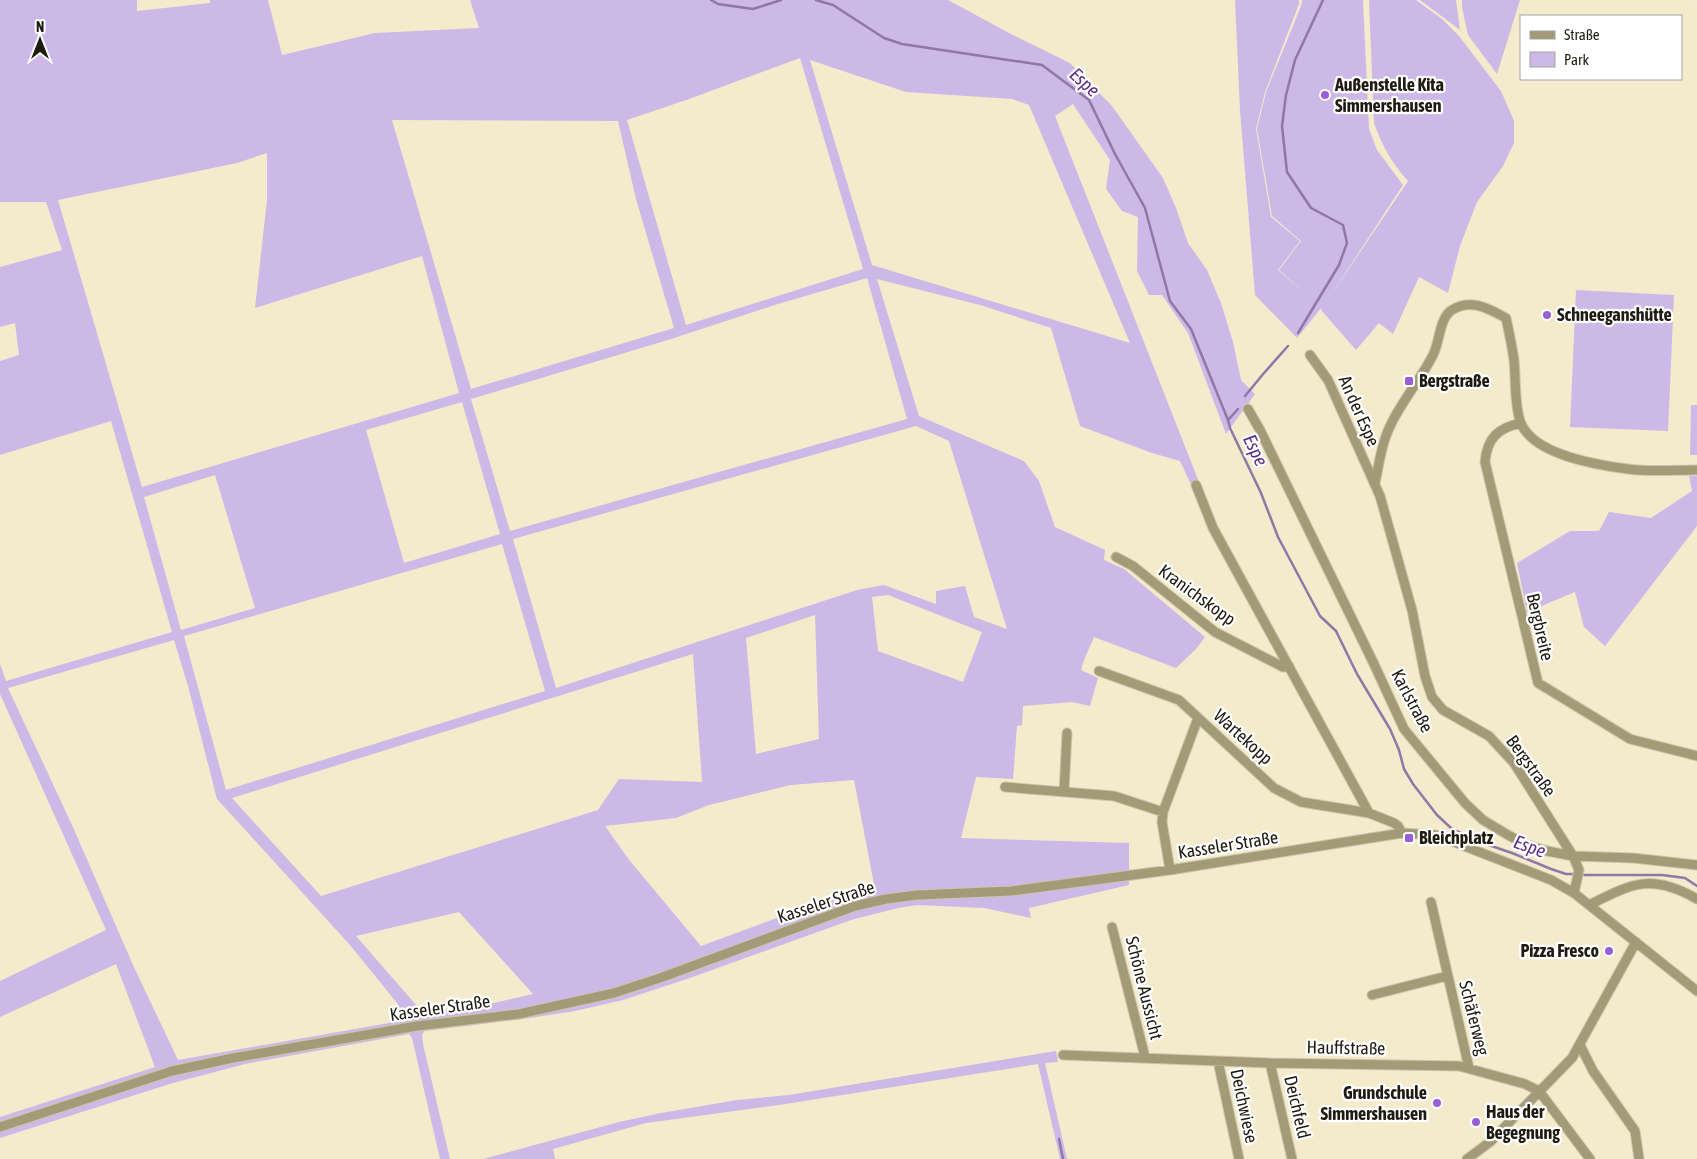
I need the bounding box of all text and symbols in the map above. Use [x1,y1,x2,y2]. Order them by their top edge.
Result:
north arrow [15,15,65,65]
legend [1520,15,1682,80]
text: N [36,19,44,35]
text: Straße [1564,26,1600,43]
text: Park [1564,51,1589,68]
water label: Espe [1066,63,1104,101]
place label: Außenstelle Kita Simmershausen [1334,74,1444,116]
marker: Außenstelle Kita Simmershausen [1319,89,1331,101]
place label: Schneeganshütte [1557,304,1672,325]
marker: Schneeganshütte [1541,309,1553,321]
place label: Bergstraße [1419,370,1490,391]
street label: An der Espe [1335,372,1384,449]
marker: Bergstraße [1403,375,1415,387]
water label: Espe [1239,431,1273,469]
street label: Kranichskopp [1155,560,1240,629]
street label: Bergbreite [1523,591,1558,663]
street label: Karlstraße [1387,666,1438,736]
street label: Wartekopp [1209,705,1277,769]
street label: Bergstraße [1502,731,1561,800]
street label: Kasseler Straße [1176,826,1279,863]
place label: Bleichplatz [1419,827,1494,848]
water label: Espe [1511,830,1549,862]
marker: Bleichplatz [1403,832,1415,844]
street label: Kasseler Straße [775,876,877,927]
street label: Schöne Aussicht [1122,934,1167,1042]
place label: Pizza Fresco [1521,940,1599,961]
marker: Pizza Fresco [1603,945,1615,957]
street label: Schäferweg [1455,978,1494,1058]
street label: Kasseler Straße [388,990,491,1025]
street label: Hauffstraße [1306,1036,1386,1059]
street label: Deichwiese [1226,1067,1263,1145]
street label: Deichfeld [1280,1073,1315,1140]
place label: Grundschule Simmershausen [1320,1082,1427,1124]
marker: Grundschule Simmershausen [1431,1097,1443,1109]
place label: Haus der Begegnung [1486,1101,1560,1143]
marker: Haus der Begegnung [1470,1116,1482,1128]

